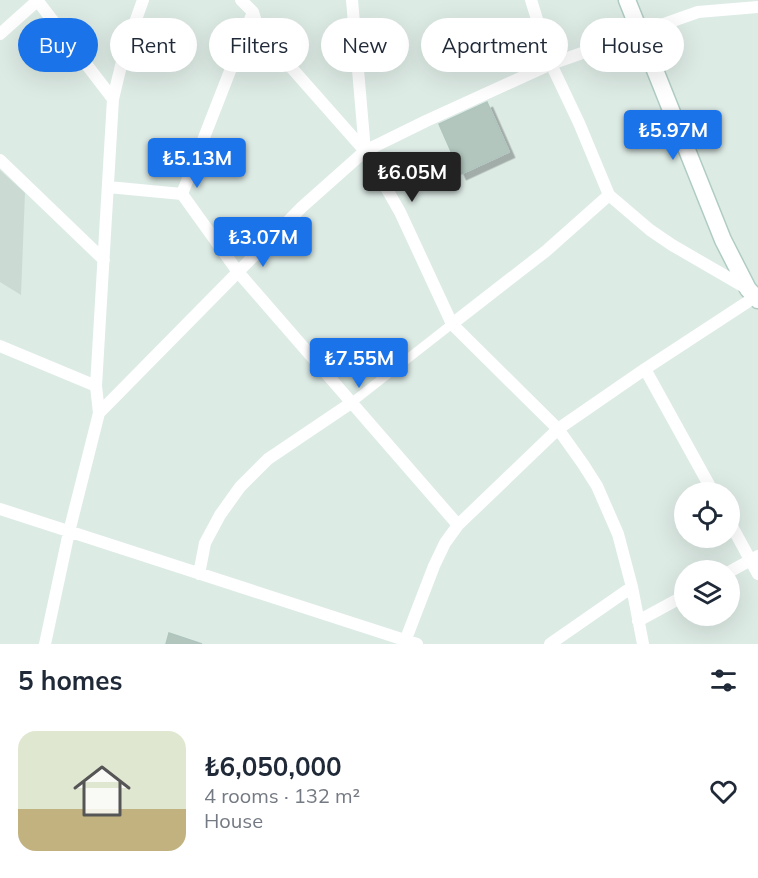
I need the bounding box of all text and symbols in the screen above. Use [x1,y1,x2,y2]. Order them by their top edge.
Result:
chip: Buy [18,18,98,72]
chip: Rent [110,18,197,72]
chip: Filters [209,18,309,72]
chip: New [321,18,409,72]
chip: Apartment [421,18,568,72]
chip: House [580,18,684,72]
pin: ₺5.97M [624,110,722,161]
text: ₺5.97M [638,117,708,142]
pin: ₺5.13M [148,138,246,189]
text: ₺5.13M [162,145,232,170]
pin: ₺6.05M [363,152,461,203]
text: ₺6.05M [377,159,447,184]
pin: ₺3.07M [214,217,312,268]
text: ₺3.07M [228,224,298,249]
pin: ₺7.55M [310,338,408,389]
text: ₺7.55M [324,345,394,370]
map controls [674,482,740,626]
button: locate [674,482,740,548]
button: layers [674,560,740,626]
text: 5 homes [18,664,122,697]
icon: filters [707,664,740,697]
text: ₺6,050,000 [204,750,342,783]
icon: home [66,755,138,827]
icon: heart [707,775,740,808]
text: 4 rooms · 132 m² [204,783,360,808]
text: House [204,808,263,833]

